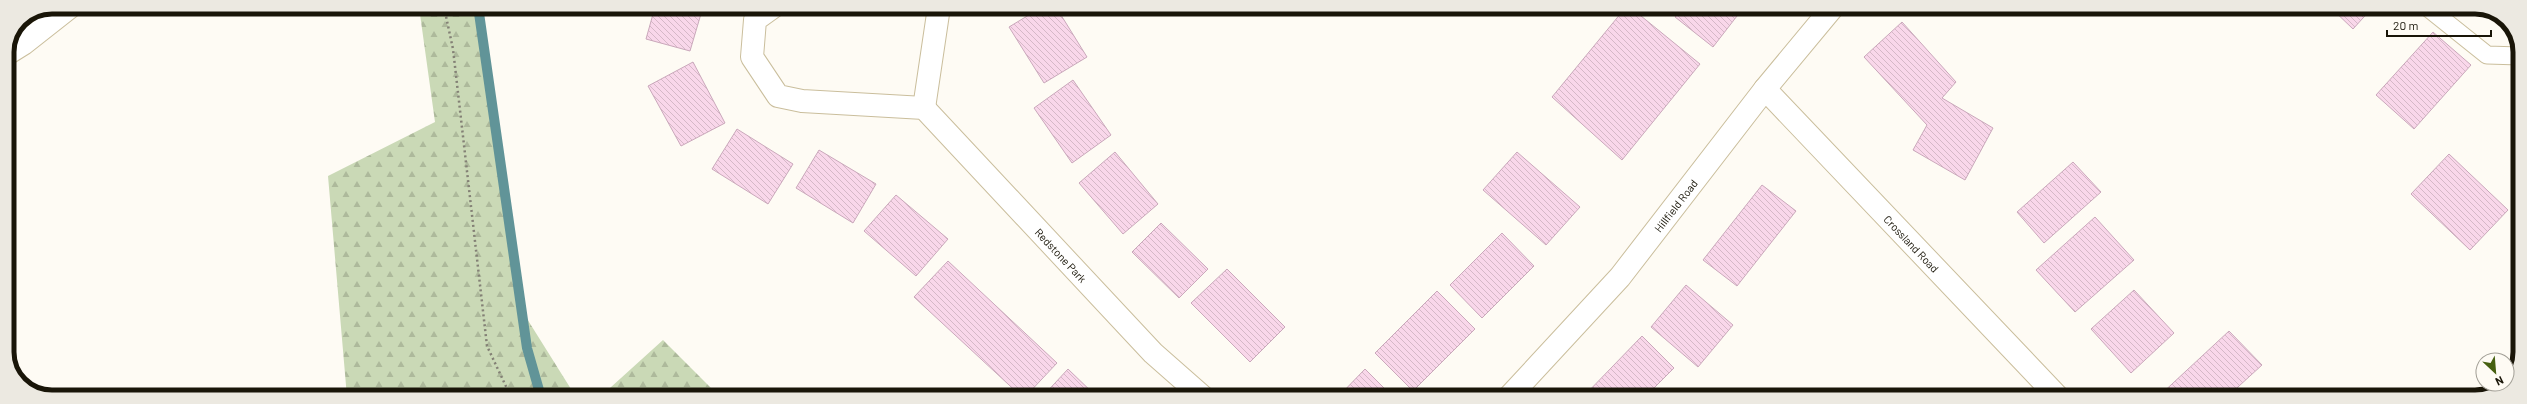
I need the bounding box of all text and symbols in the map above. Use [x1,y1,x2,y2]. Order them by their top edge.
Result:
scale bar [2387,12,2491,38]
text: 20 m [2393,18,2419,32]
street label: Hillfield Road [1651,176,1700,234]
street label: Crossland Road [1882,212,1942,274]
street label: Redstone Park [1033,225,1090,285]
north arrow [2475,352,2515,392]
text: N [2493,374,2506,389]

